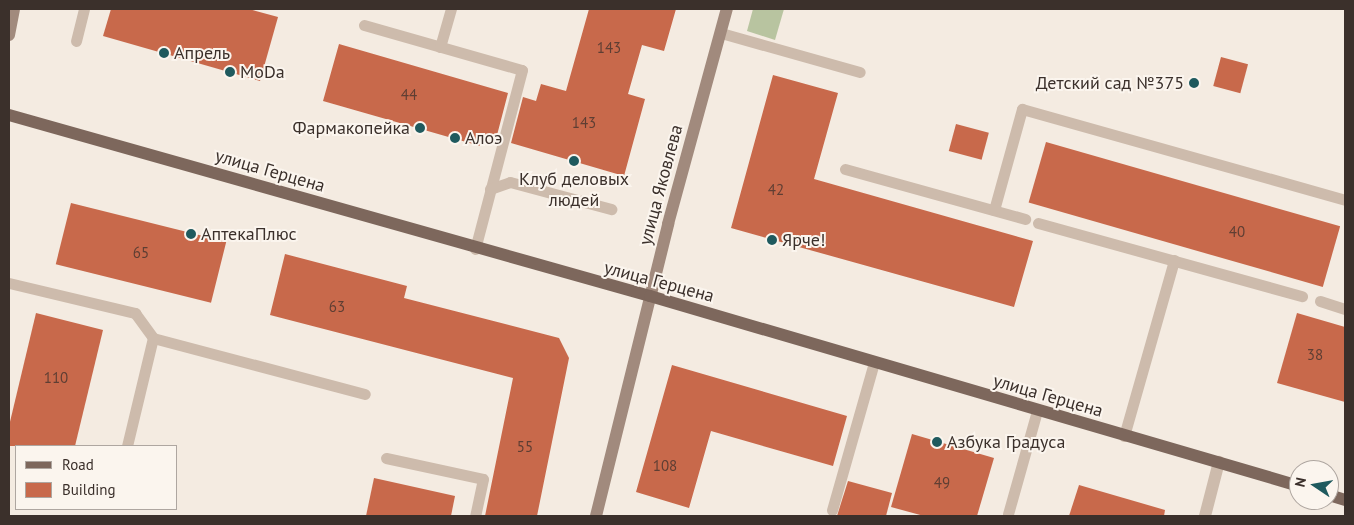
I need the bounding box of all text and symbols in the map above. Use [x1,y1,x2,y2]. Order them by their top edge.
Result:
house number: 143 [597,39,621,57]
place label: Апрель [174,42,230,64]
marker: Апрель [158,47,170,59]
place label: МоDa [240,61,285,83]
marker: МоDa [224,66,236,78]
place label: Детский сад №375 [1036,72,1184,94]
marker: Детский сад №375 [1188,77,1200,89]
house number: 44 [401,86,417,104]
house number: 143 [572,114,596,132]
place label: Фармакопейка [293,117,410,139]
marker: Фармакопейка [414,122,426,134]
street label: улица Яковлева [635,122,687,248]
place label: Алоэ [465,127,502,149]
marker: Алоэ [449,132,461,144]
street label: улица Герцена [213,145,327,197]
marker: Клуб деловых людей [568,155,580,167]
place label: Клуб деловых людей [519,169,629,212]
house number: 42 [768,181,784,199]
place label: АптекаПлюс [201,223,297,245]
house number: 40 [1229,223,1245,241]
marker: АптекаПлюс [185,228,197,240]
place label: Ярче! [782,229,825,251]
marker: Ярче! [766,234,778,246]
house number: 65 [133,244,149,262]
street label: улица Герцена [602,257,716,307]
house number: 63 [329,298,345,316]
house number: 38 [1307,346,1323,364]
house number: 110 [44,369,68,387]
street label: улица Герцена [991,370,1105,422]
place label: Азбука Градуса [947,431,1065,453]
marker: Азбука Градуса [931,436,943,448]
house number: 55 [517,438,533,456]
legend [15,445,178,510]
text: Road [62,455,94,474]
house number: 108 [653,457,677,475]
north arrow [1289,460,1339,510]
house number: 49 [934,474,950,492]
text: N [1291,476,1310,488]
text: Building [62,480,116,499]

